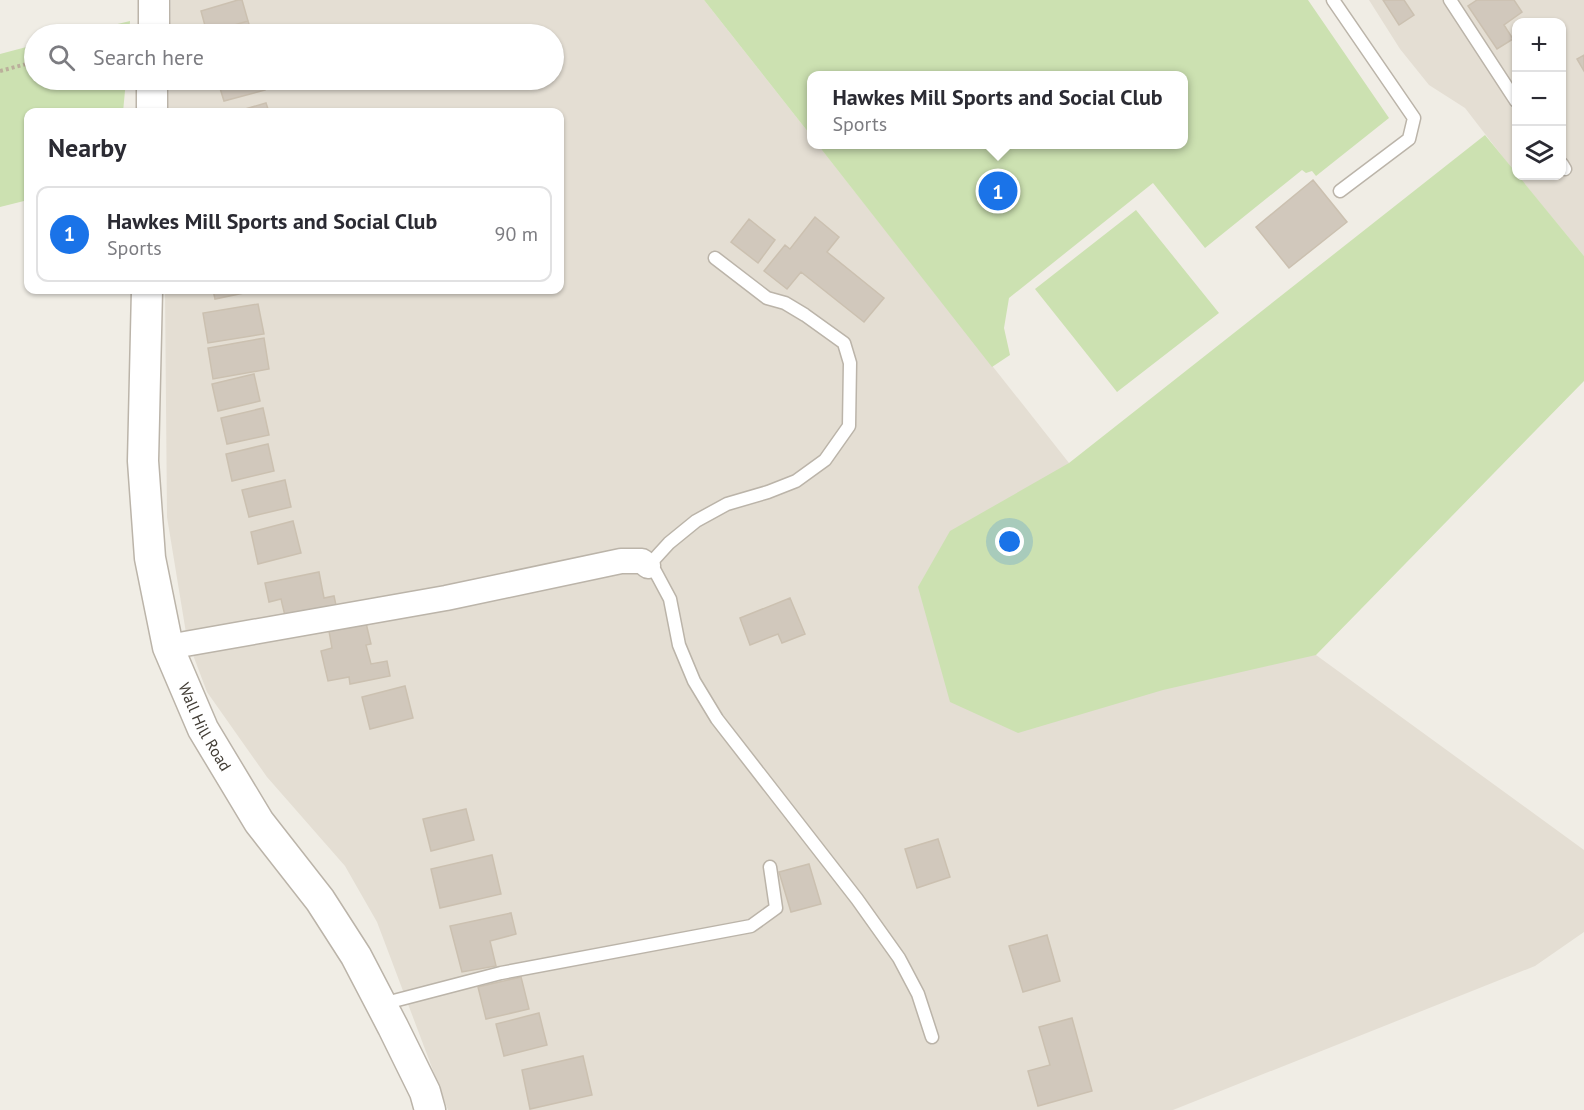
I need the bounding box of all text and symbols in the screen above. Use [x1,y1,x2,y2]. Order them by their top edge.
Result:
map controls [1512,18,1566,180]
button: + [1512,18,1566,72]
search box [24,24,564,90]
icon: search [45,41,78,74]
text: Search here [93,43,204,71]
popup [807,71,1188,149]
button: − [1512,72,1566,126]
text: Hawkes Mill Sports and Social Club [832,83,1163,111]
text: Sports [832,111,887,137]
button: layers [1512,126,1566,180]
text: Nearby [48,131,126,164]
pin: 1 [978,168,1018,213]
text: Hawkes Mill Sports and Social Club [107,207,437,235]
text: 1 [64,221,75,247]
text: 90 m [495,221,538,247]
text: Sports [107,235,162,261]
your location [995,527,1024,556]
street label: Wall Hill Road [174,679,236,775]

